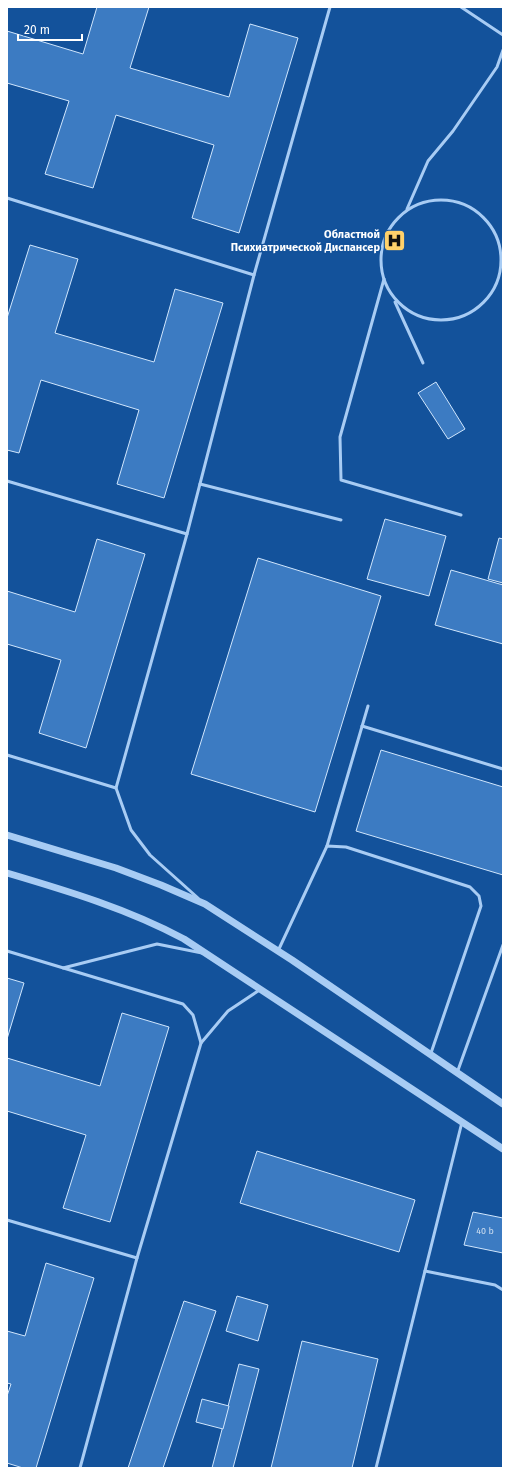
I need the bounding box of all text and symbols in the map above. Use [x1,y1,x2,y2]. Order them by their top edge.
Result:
scale bar [18,16,82,42]
text: 20 m [24,23,50,37]
hospital icon: Областной Психиатрической Диспансер [382,227,408,253]
place label: Областной Психиатрической Диспансер [231,228,380,254]
house number: 40 b [476,1226,494,1236]

